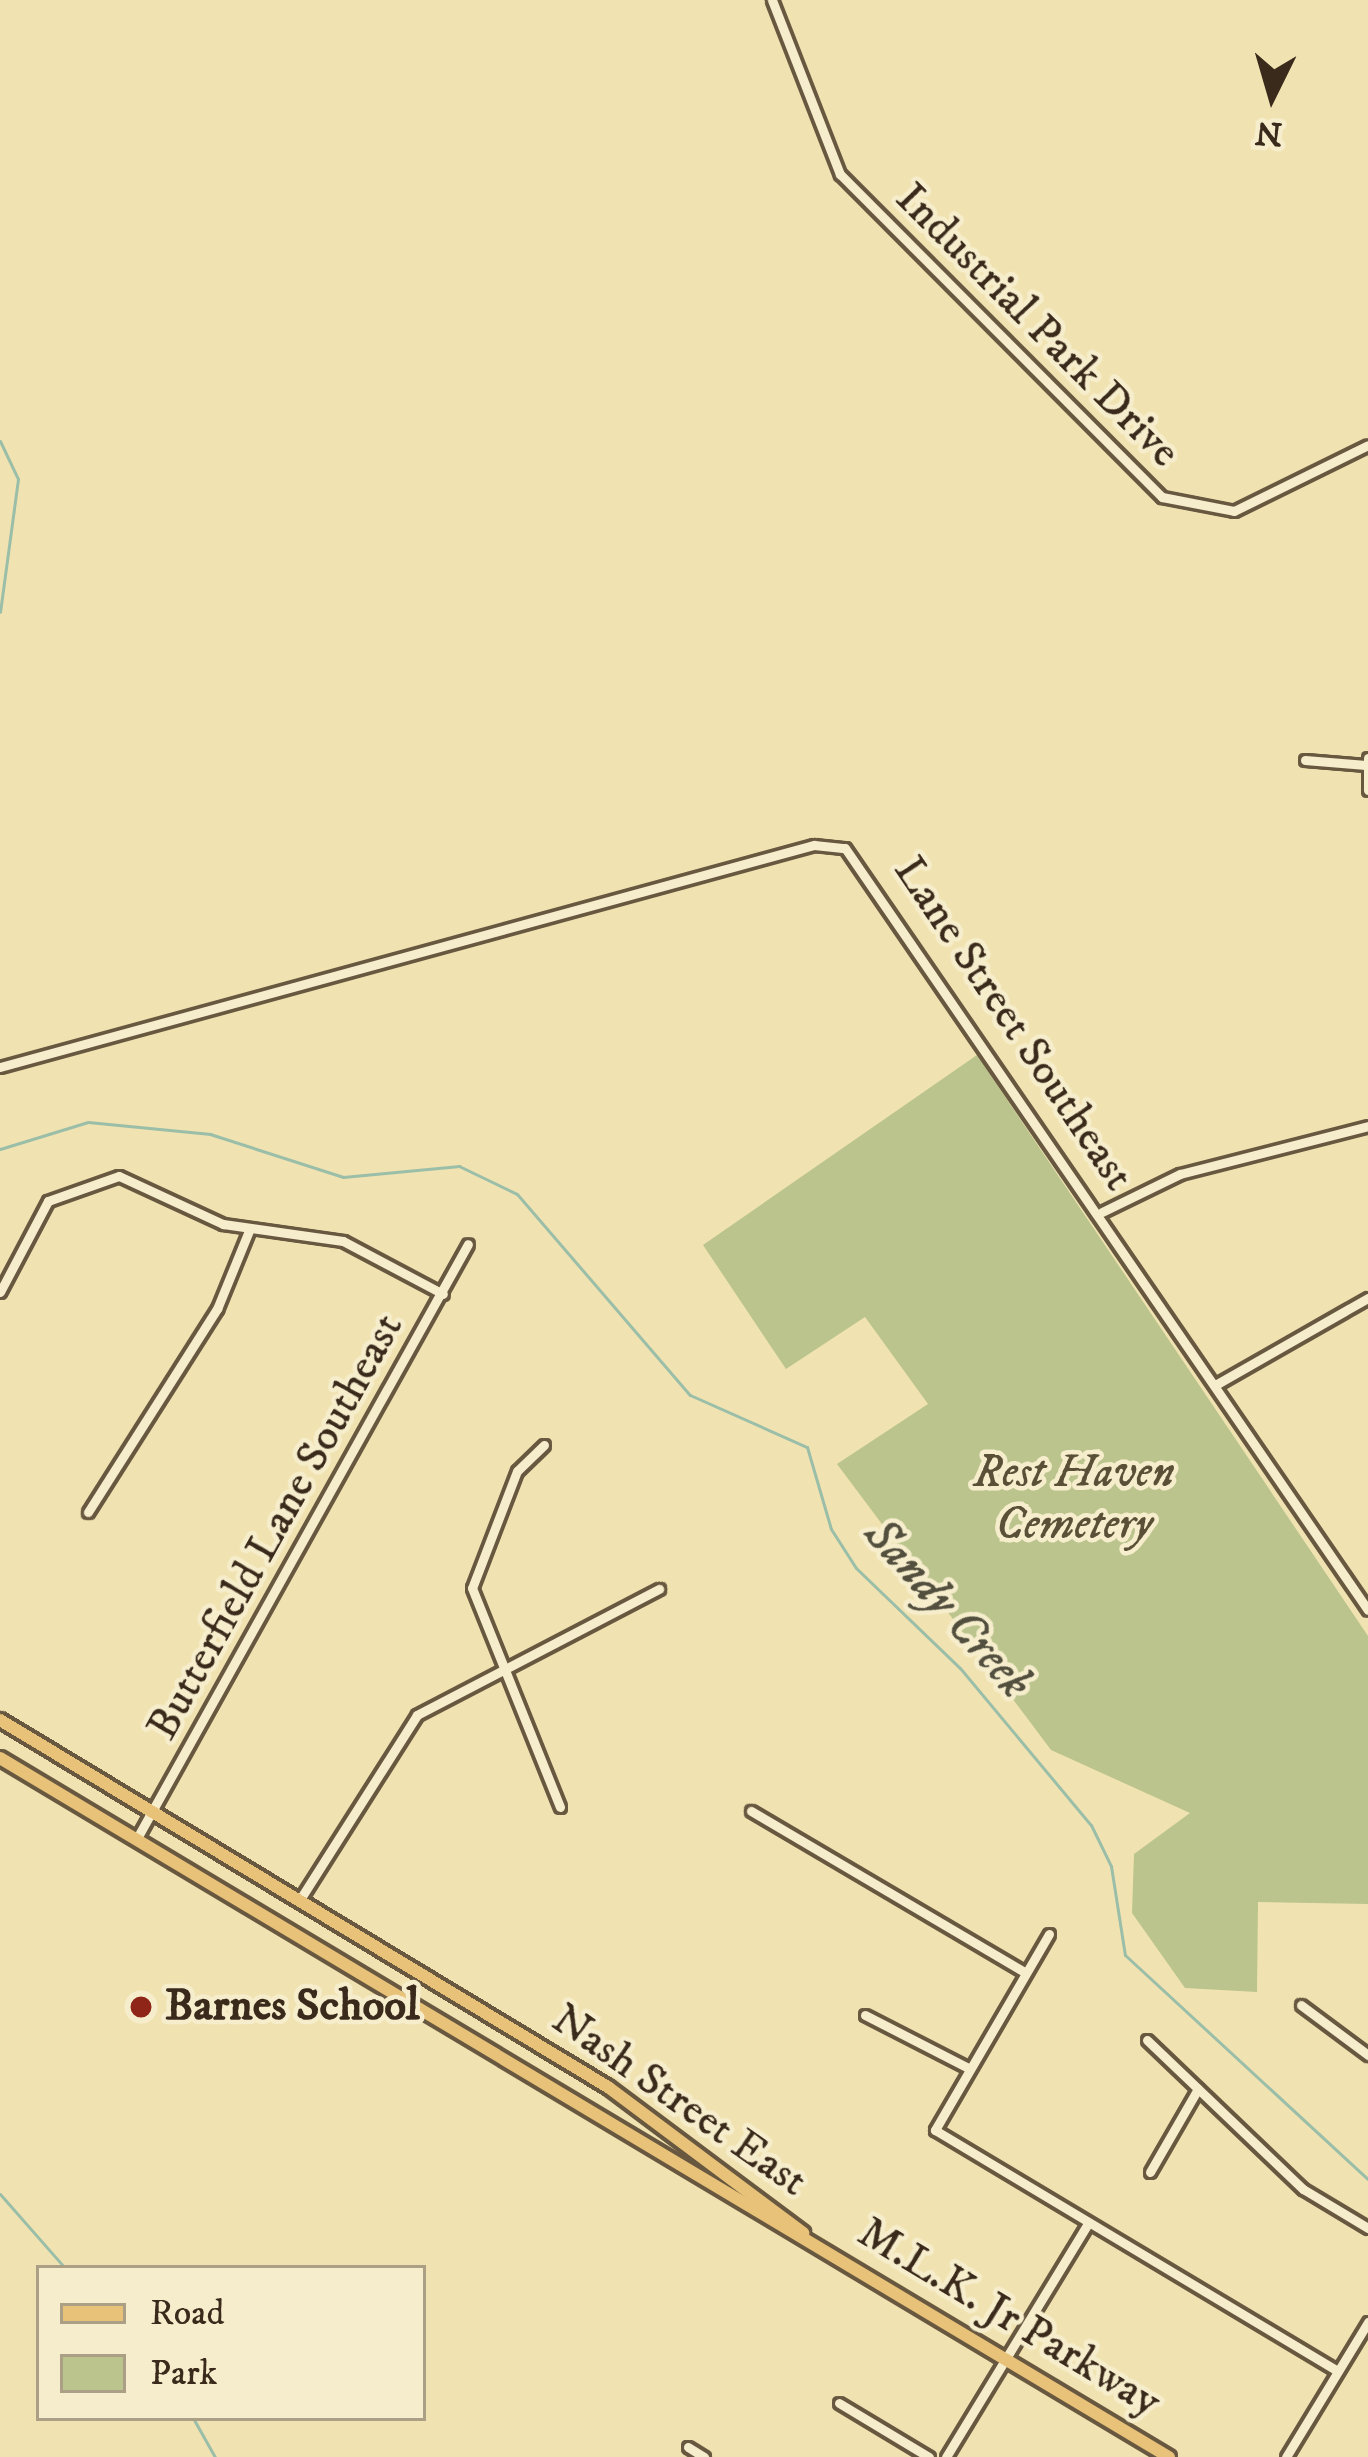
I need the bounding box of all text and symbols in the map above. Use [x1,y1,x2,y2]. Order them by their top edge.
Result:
north arrow [1212,36,1332,156]
text: N [1254,111,1284,154]
street label: Industrial Park Drive [884,173,1190,479]
street label: Lane Street Southeast [881,847,1145,1201]
street label: Butterfield Lane Southeast [136,1304,416,1750]
park label: Rest Haven Cemetery [974,1447,1174,1553]
water label: Sandy Creek [851,1507,1043,1711]
place label: Barnes School [165,1980,420,2034]
street label: Nash Street East [541,1993,817,2209]
marker: Barnes School [128,1994,154,2020]
street label: M.L.K. Jr Parkway [848,2206,1170,2430]
legend [36,2265,426,2421]
text: Road [150,2291,225,2336]
text: Park [150,2351,217,2396]

